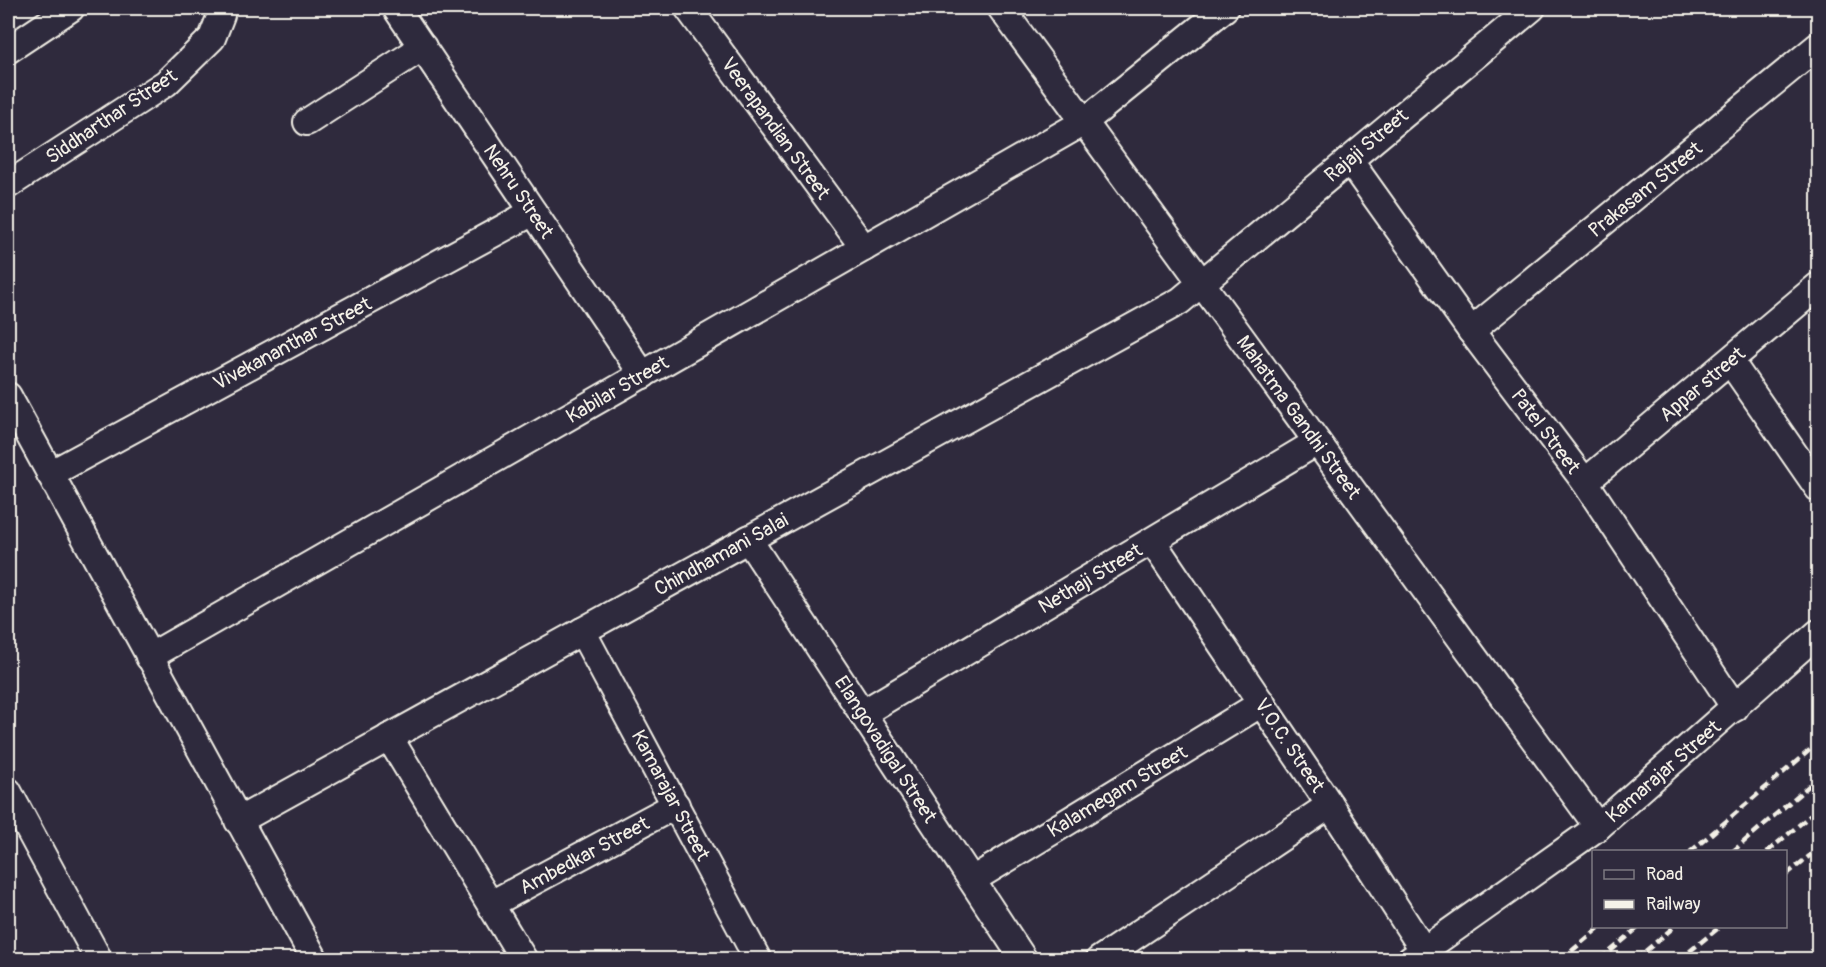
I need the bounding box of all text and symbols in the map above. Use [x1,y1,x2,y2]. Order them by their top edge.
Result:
street label: Veerapandian Street [716,52,836,205]
street label: Siddharthar Street [41,63,183,170]
street label: Rajaji Street [1319,103,1414,188]
street label: Prakasam Street [1583,135,1708,243]
street label: Nehru Street [478,139,560,244]
street label: Vivekananthar Street [209,291,376,396]
street label: Mahatma Gandhi Street [1231,331,1367,505]
street label: Appar street [1654,341,1751,427]
street label: Kabilar Street [561,350,674,429]
street label: Patel Street [1505,384,1586,480]
street label: Chindhamani Salai [650,507,793,602]
street label: Nethaji Street [1034,537,1148,619]
street label: Elangovadigal Street [829,671,943,828]
street label: V.O.C. Street [1249,693,1331,798]
street label: Kamarajar Street [1601,714,1727,828]
street label: Kamarajar Street [626,726,716,866]
street label: Kalamegam Street [1043,739,1193,843]
street label: Ambedkar Street [515,810,654,900]
legend [1592,850,1787,928]
text: Road [1646,863,1683,886]
text: Railway [1646,893,1701,916]

